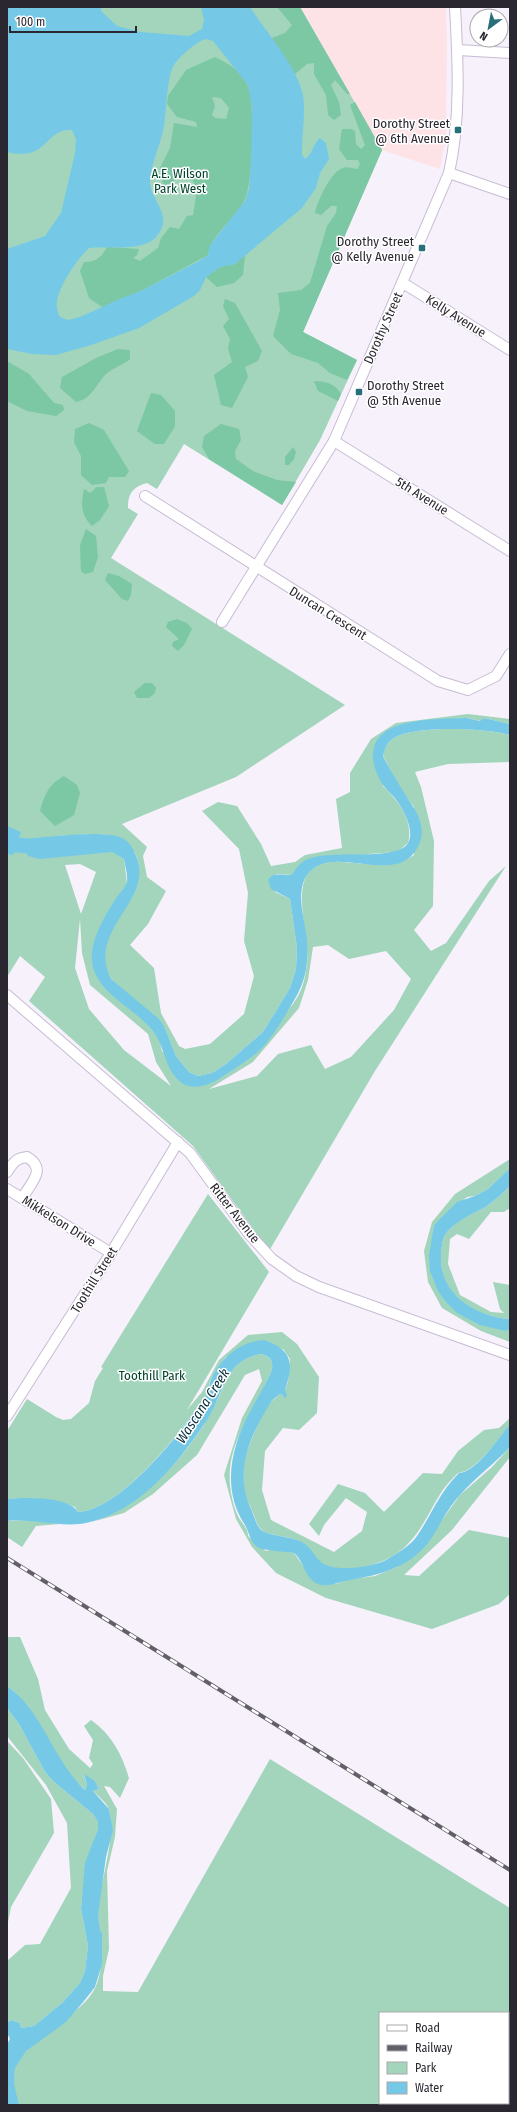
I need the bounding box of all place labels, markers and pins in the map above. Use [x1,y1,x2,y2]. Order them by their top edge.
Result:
place label: Dorothy Street @ 6th Avenue [373,116,451,146]
marker: Dorothy Street @ 6th Avenue [453,125,463,135]
place label: Dorothy Street @ Kelly Avenue [331,234,415,264]
marker: Dorothy Street @ Kelly Avenue [417,243,427,253]
place label: Dorothy Street @ 5th Avenue [367,378,445,408]
marker: Dorothy Street @ 5th Avenue [354,387,364,397]

